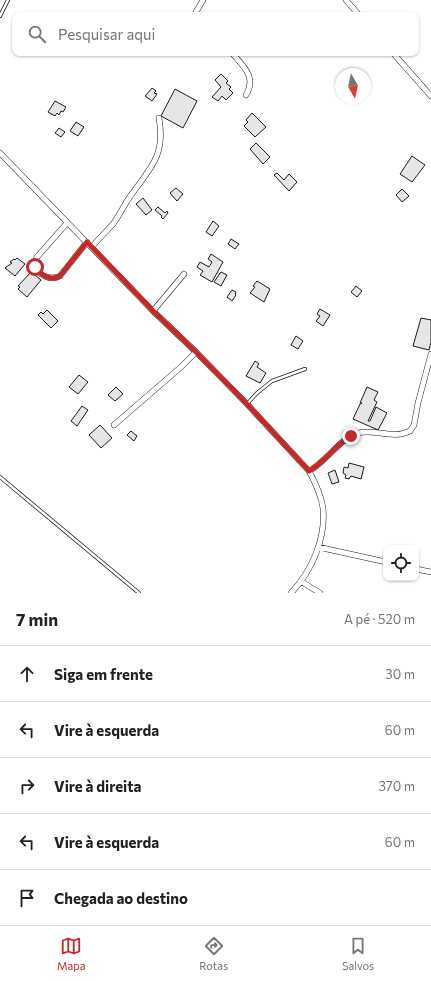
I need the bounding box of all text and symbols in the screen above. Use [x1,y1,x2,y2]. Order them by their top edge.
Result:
search box [12,12,419,56]
icon: search [26,23,48,45]
text: Pesquisar aqui [58,25,155,43]
north arrow [335,68,371,104]
route start [26,258,44,276]
route end [342,427,360,445]
map controls [383,545,419,581]
button: locate [383,545,419,581]
text: 7 min [16,609,58,630]
text: A pé · 520 m [344,611,415,627]
icon: ahead [16,663,38,685]
text: Siga em frente [54,665,153,683]
text: 30 m [385,666,415,682]
icon: left [16,719,38,741]
text: Vire à esquerda [54,721,159,739]
text: 60 m [385,722,415,738]
icon: right [16,775,38,797]
text: Vire à direita [54,777,142,795]
text: 370 m [378,778,415,794]
icon: left [16,831,38,853]
text: Vire à esquerda [54,833,159,851]
text: 60 m [385,834,415,850]
icon: arrive [16,887,38,909]
text: Chegada ao destino [54,889,188,907]
tab: Mapa [57,935,85,972]
tab: Rotas [199,935,228,972]
tab: Salvos [342,935,374,972]

